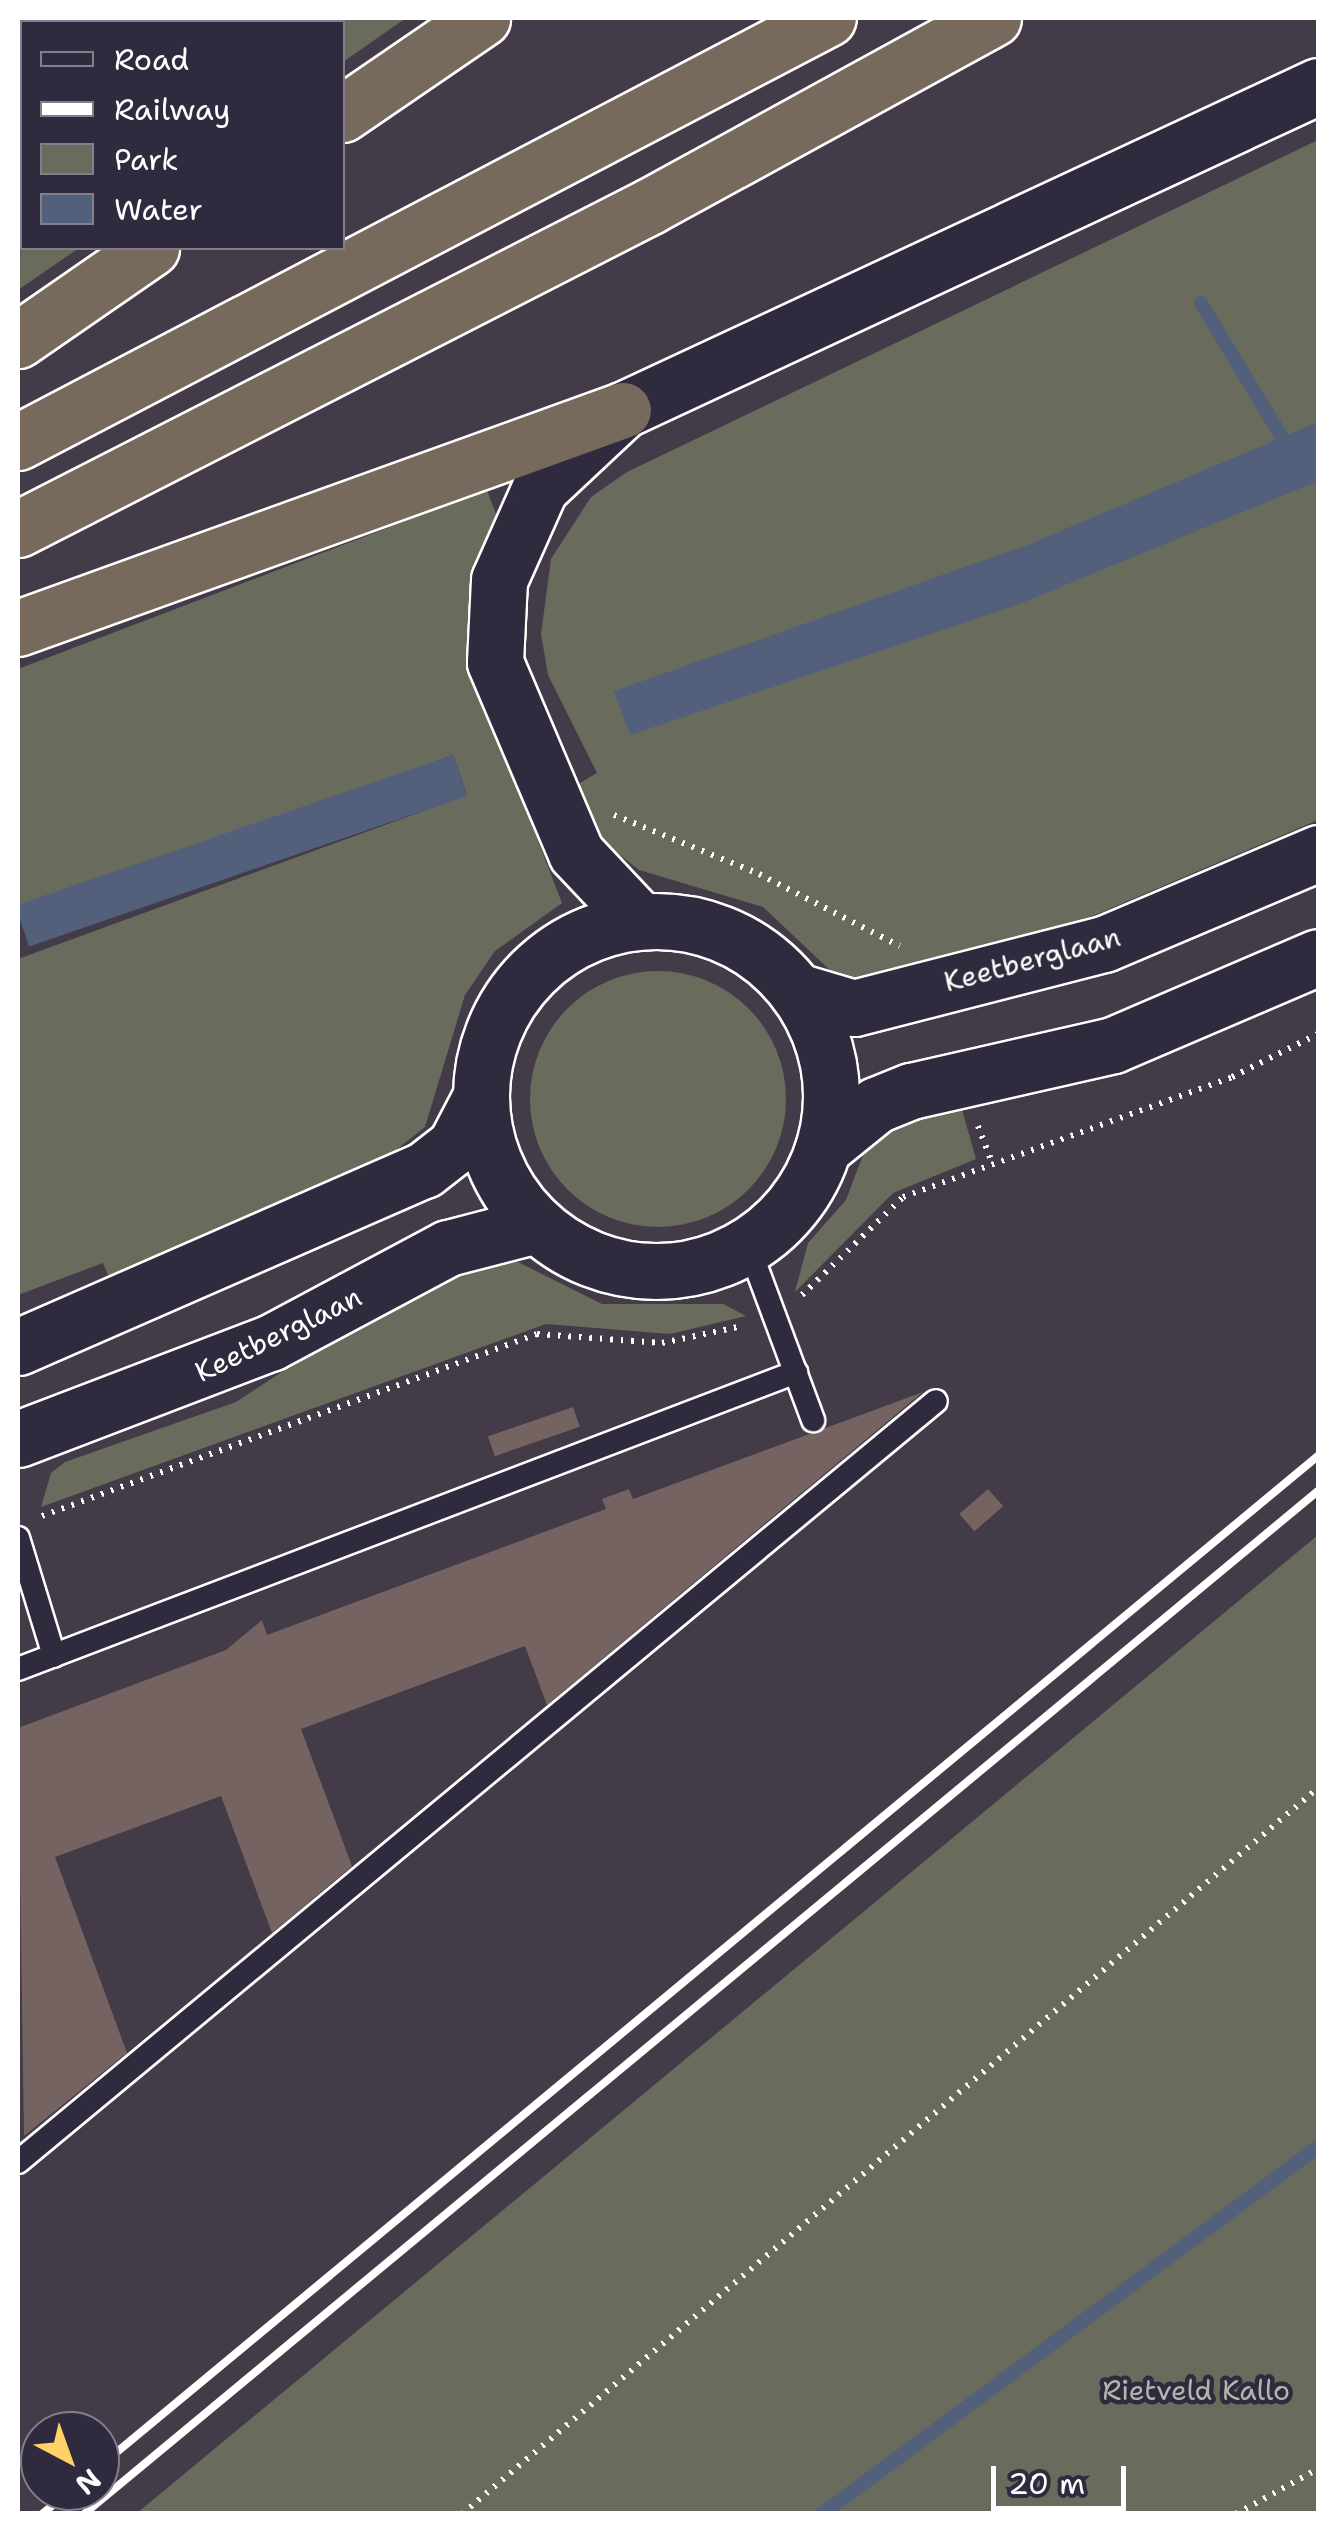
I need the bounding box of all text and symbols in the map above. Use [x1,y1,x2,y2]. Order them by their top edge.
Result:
legend [20,20,345,250]
text: Road [114,39,189,80]
text: Railway [114,89,230,130]
text: Park [114,139,178,180]
text: Water [114,189,203,230]
street label: Keetberglaan [940,919,1124,999]
street label: Keetberglaan [189,1279,367,1389]
park label: Rietveld Kallo [1102,2373,1290,2407]
north arrow [20,2411,120,2511]
scale bar [996,2446,1131,2508]
text: N [68,2461,109,2504]
text: 20 m [1008,2463,1085,2504]

